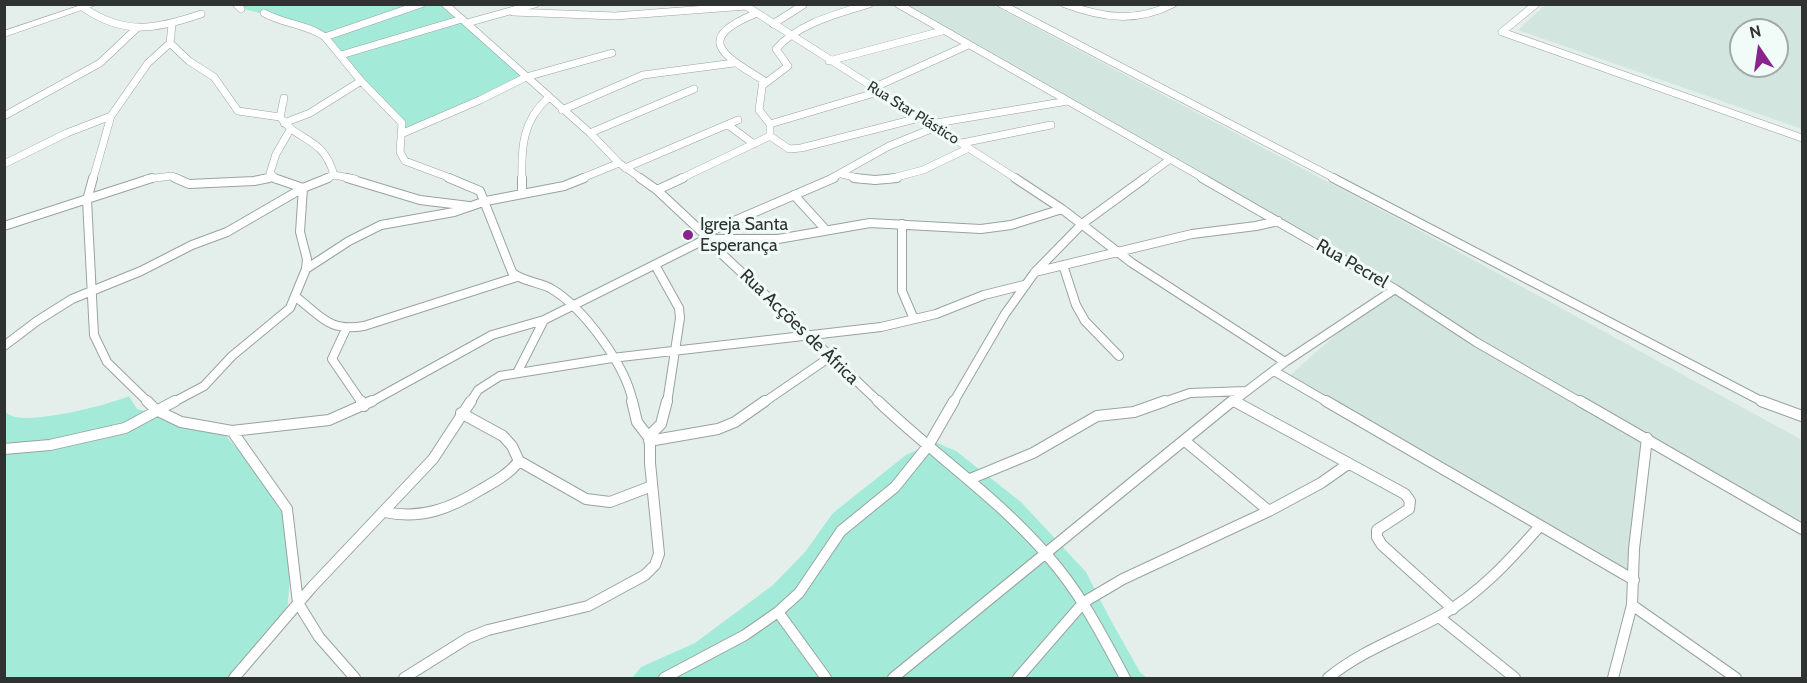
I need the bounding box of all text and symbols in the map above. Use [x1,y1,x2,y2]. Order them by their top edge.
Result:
north arrow [1729,18,1789,78]
text: N [1748,21,1763,42]
street label: Rua Star Plástico [864,78,962,148]
place label: Igreja Santa Esperança [700,214,788,256]
marker: Igreja Santa Esperança [681,228,695,242]
street label: Rua Pecrel [1312,235,1392,293]
street label: Rua Acções de África [735,265,863,389]

